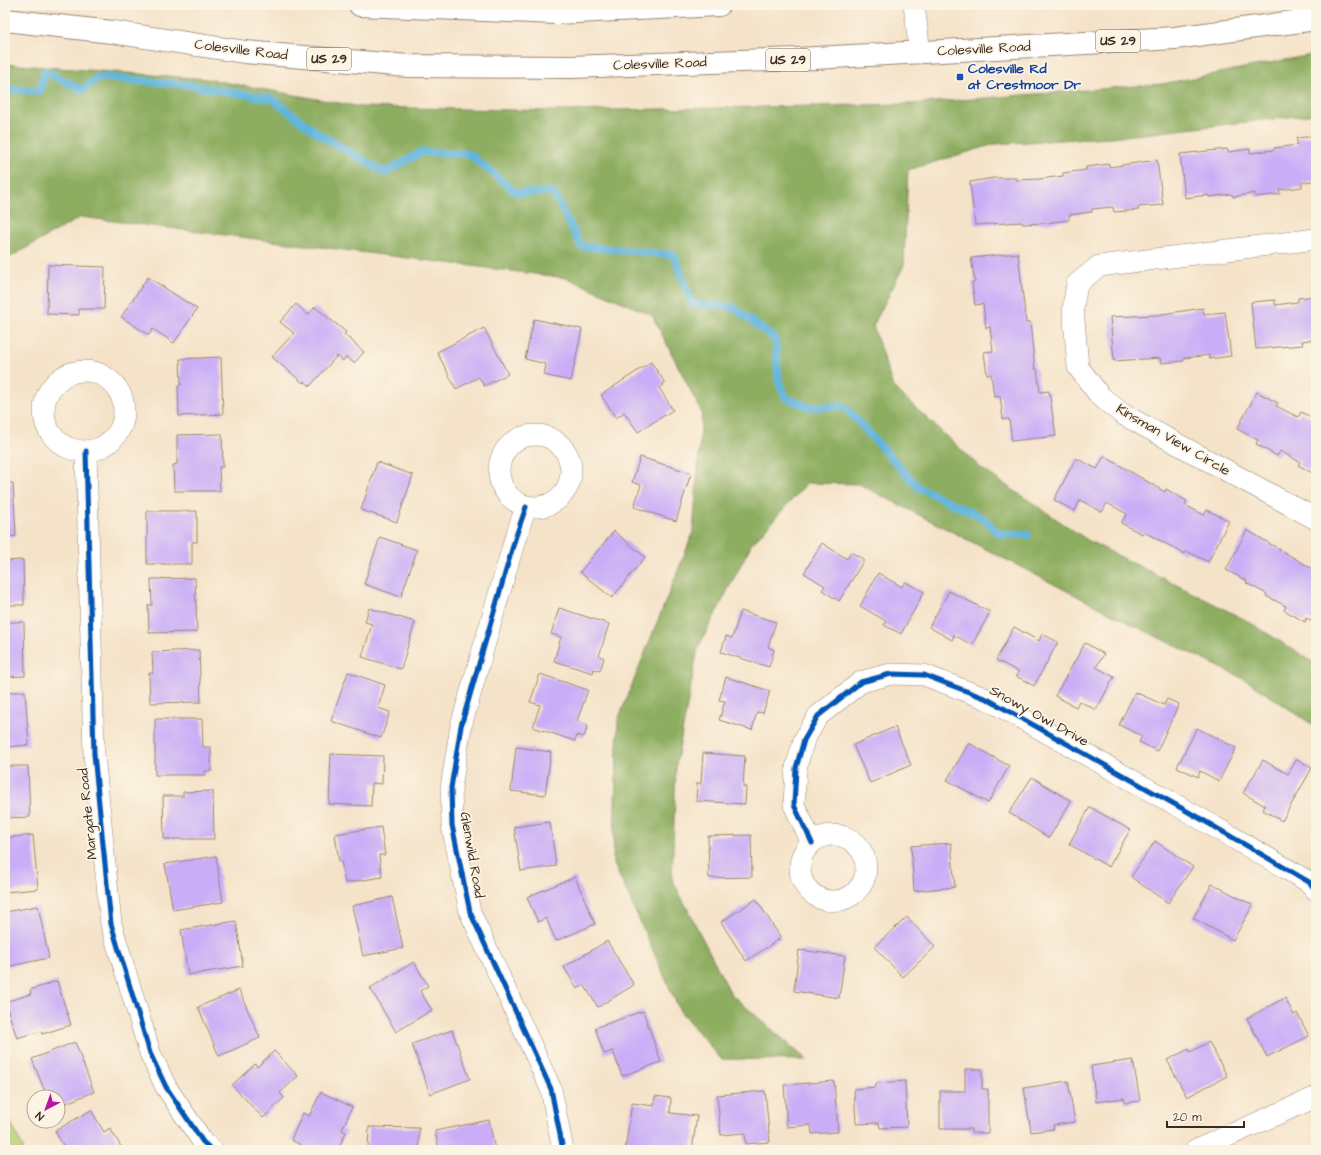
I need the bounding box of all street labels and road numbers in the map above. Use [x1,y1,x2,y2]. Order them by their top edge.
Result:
road number: US 29 [1096,30,1140,52]
street label: Colesville Road [193,34,289,66]
street label: Colesville Road [937,37,1031,61]
road number: US 29 [307,48,351,70]
road number: US 29 [766,49,810,71]
street label: Colesville Road [613,52,707,76]
street label: Kinsman View Circle [1112,399,1234,481]
street label: Snowy Owl Drive [986,680,1093,752]
street label: Margate Road [73,767,103,861]
street label: Glenwild Road [455,810,489,900]

